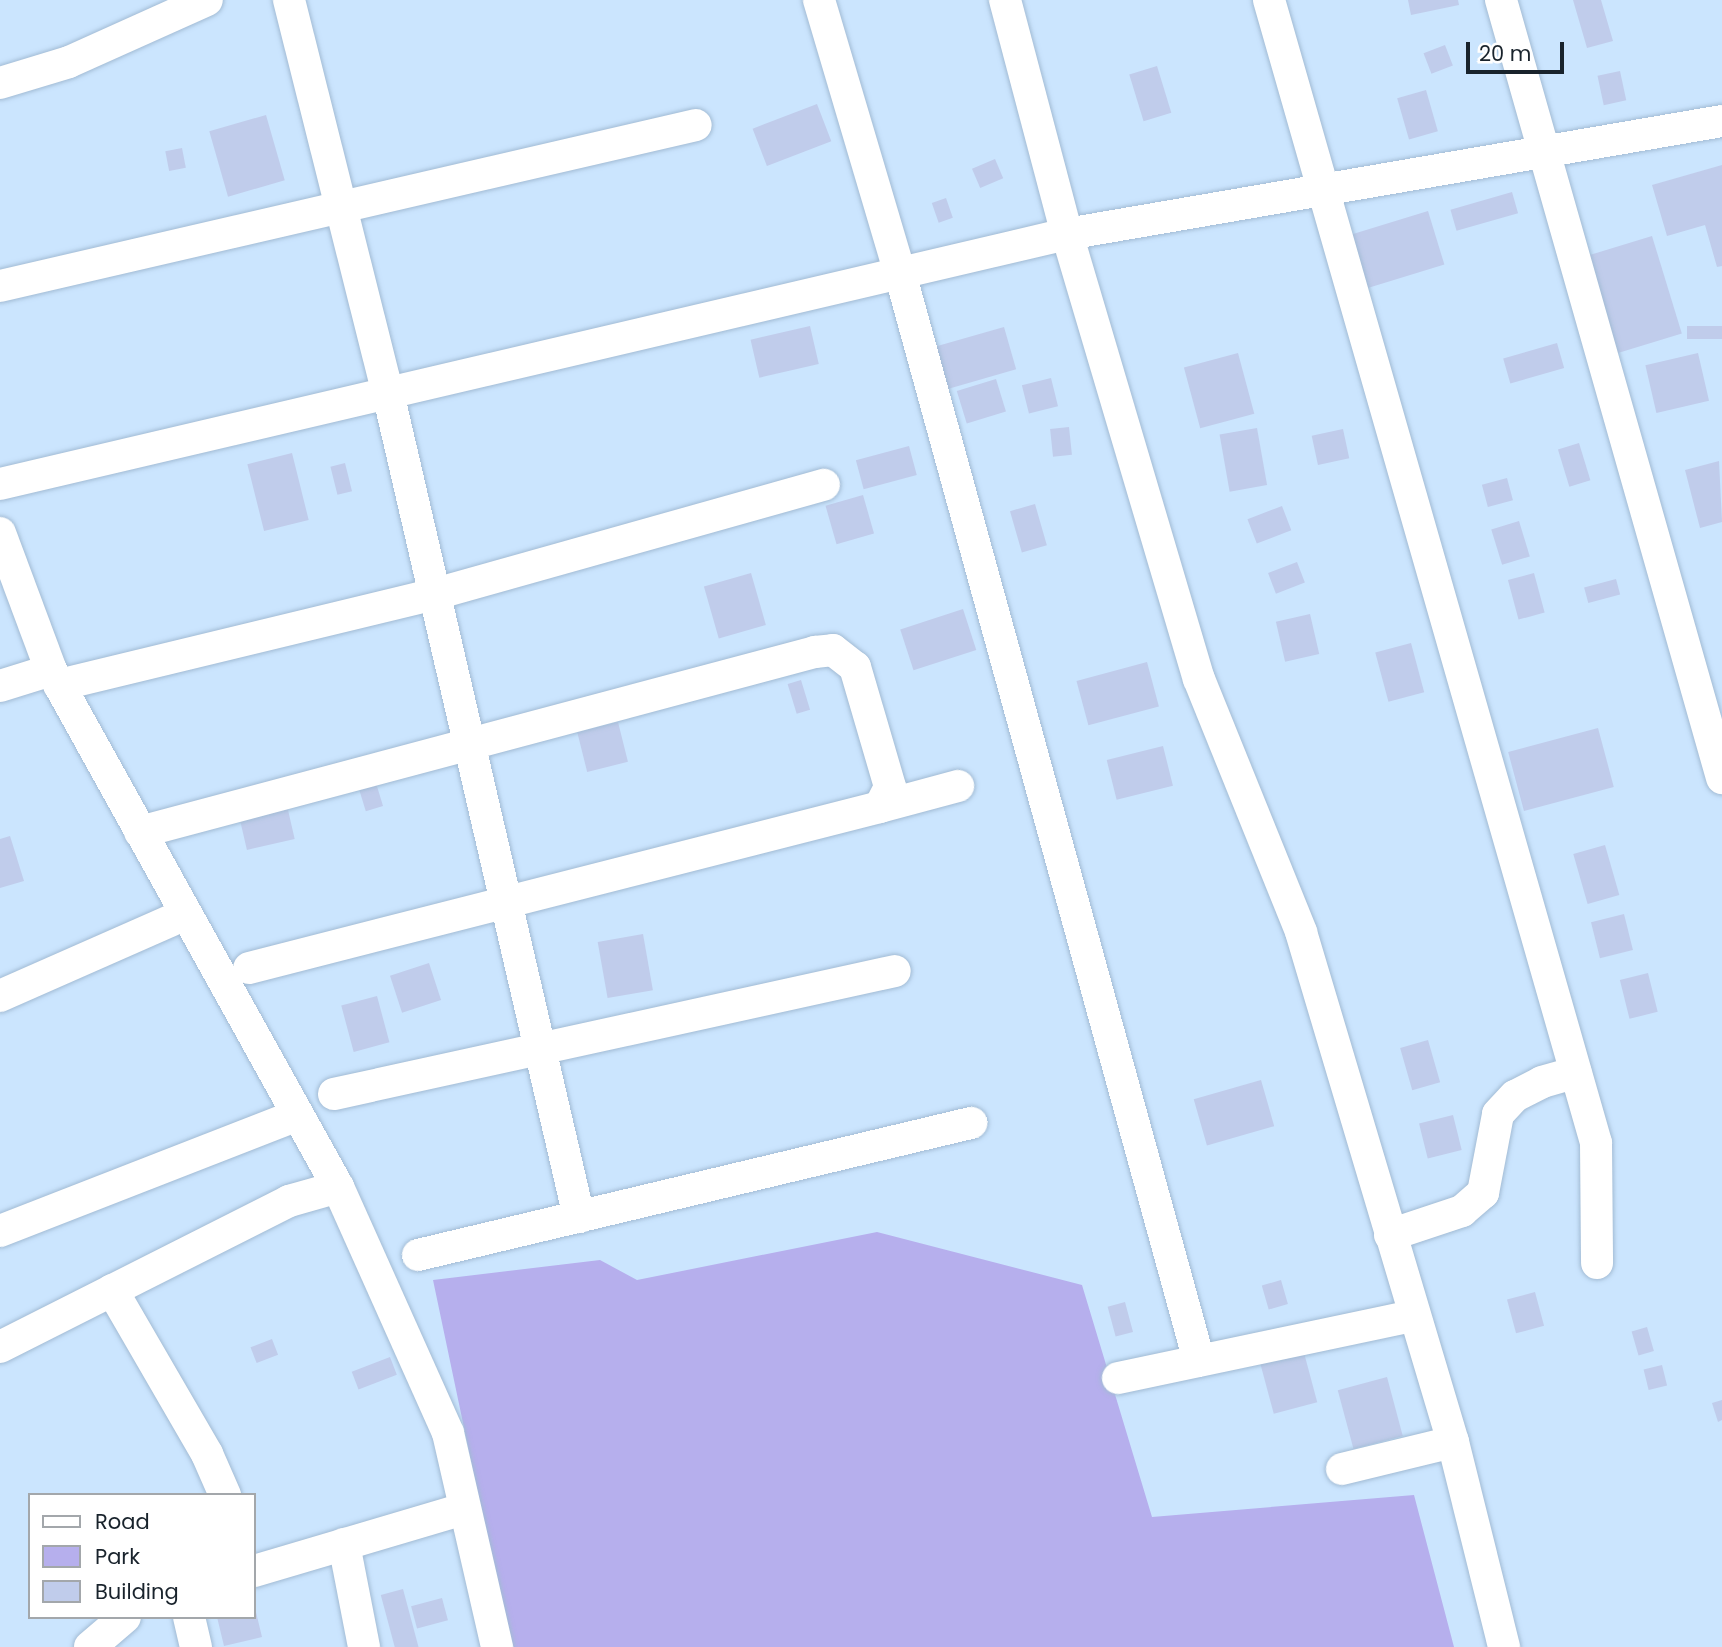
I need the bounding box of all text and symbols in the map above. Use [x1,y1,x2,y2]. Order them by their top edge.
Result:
scale bar [1470,28,1568,72]
text: 20 m [1479,39,1532,68]
legend [28,1493,256,1619]
text: Road [95,1507,150,1536]
text: Park [95,1542,140,1571]
text: Building [95,1577,179,1606]

